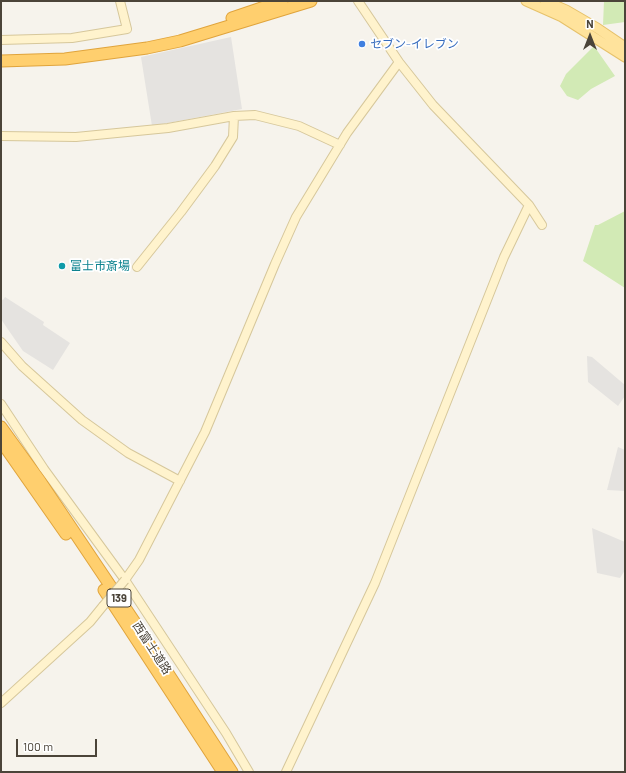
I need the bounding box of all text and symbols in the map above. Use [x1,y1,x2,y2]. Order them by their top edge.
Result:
north arrow [570,16,610,56]
text: N [586,17,594,30]
place label: セブン-イレブン [370,37,459,51]
marker: セブン-イレブン [357,39,367,49]
place label: 富士市斎場 [70,259,130,273]
marker: 富士市斎場 [57,261,67,271]
road number: 139 [107,589,131,607]
street label: 西富士道路 [130,619,174,677]
scale bar [18,731,99,757]
text: 100 m [23,739,53,753]

